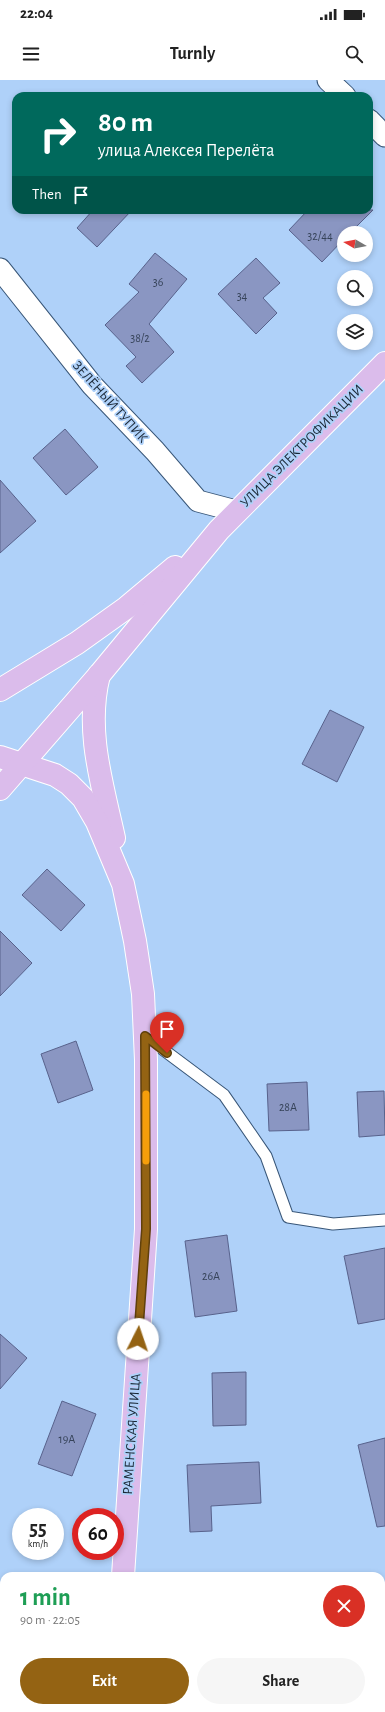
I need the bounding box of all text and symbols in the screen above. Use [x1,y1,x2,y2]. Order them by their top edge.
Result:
text: 22:04 [20,6,53,21]
icon: menu [20,43,42,65]
icon: search [343,43,365,65]
text: Turnly [170,45,215,63]
icon: right [32,108,84,160]
text: 80 m [98,109,153,137]
text: улица Алексея Перелёта [98,142,274,160]
icon: arrive [70,184,92,206]
text: Then [32,187,62,202]
north arrow [337,226,373,262]
map controls [337,226,373,350]
house number: 32/44 [307,230,333,242]
button: search [337,270,373,306]
house number: 36 [153,276,164,288]
house number: 34 [237,290,248,302]
button: layers [337,314,373,350]
house number: 38/2 [130,332,150,344]
street label: ЗЕЛЁНЫЙ ТУПИК [70,357,152,446]
street label: УЛИЦА ЭЛЕКТРОФИКАЦИИ [238,382,366,510]
pin [150,1012,184,1053]
icon: arrive [156,1018,178,1040]
house number: 28А [279,1101,297,1113]
house number: 26А [202,1270,220,1282]
position arrow [117,1318,159,1360]
street label: РАМЕНСКАЯ УЛИЦА [121,1373,143,1495]
house number: 19А [59,1433,75,1445]
speed limit sign: 60 [72,1508,124,1560]
text: 55 [29,1519,47,1539]
text: km/h [28,1539,48,1549]
button: close [323,1585,365,1627]
text: 1 min [20,1586,71,1610]
text: 90 m · 22:05 [20,1614,80,1627]
button: Exit [20,1658,189,1704]
button: Share [197,1658,365,1704]

